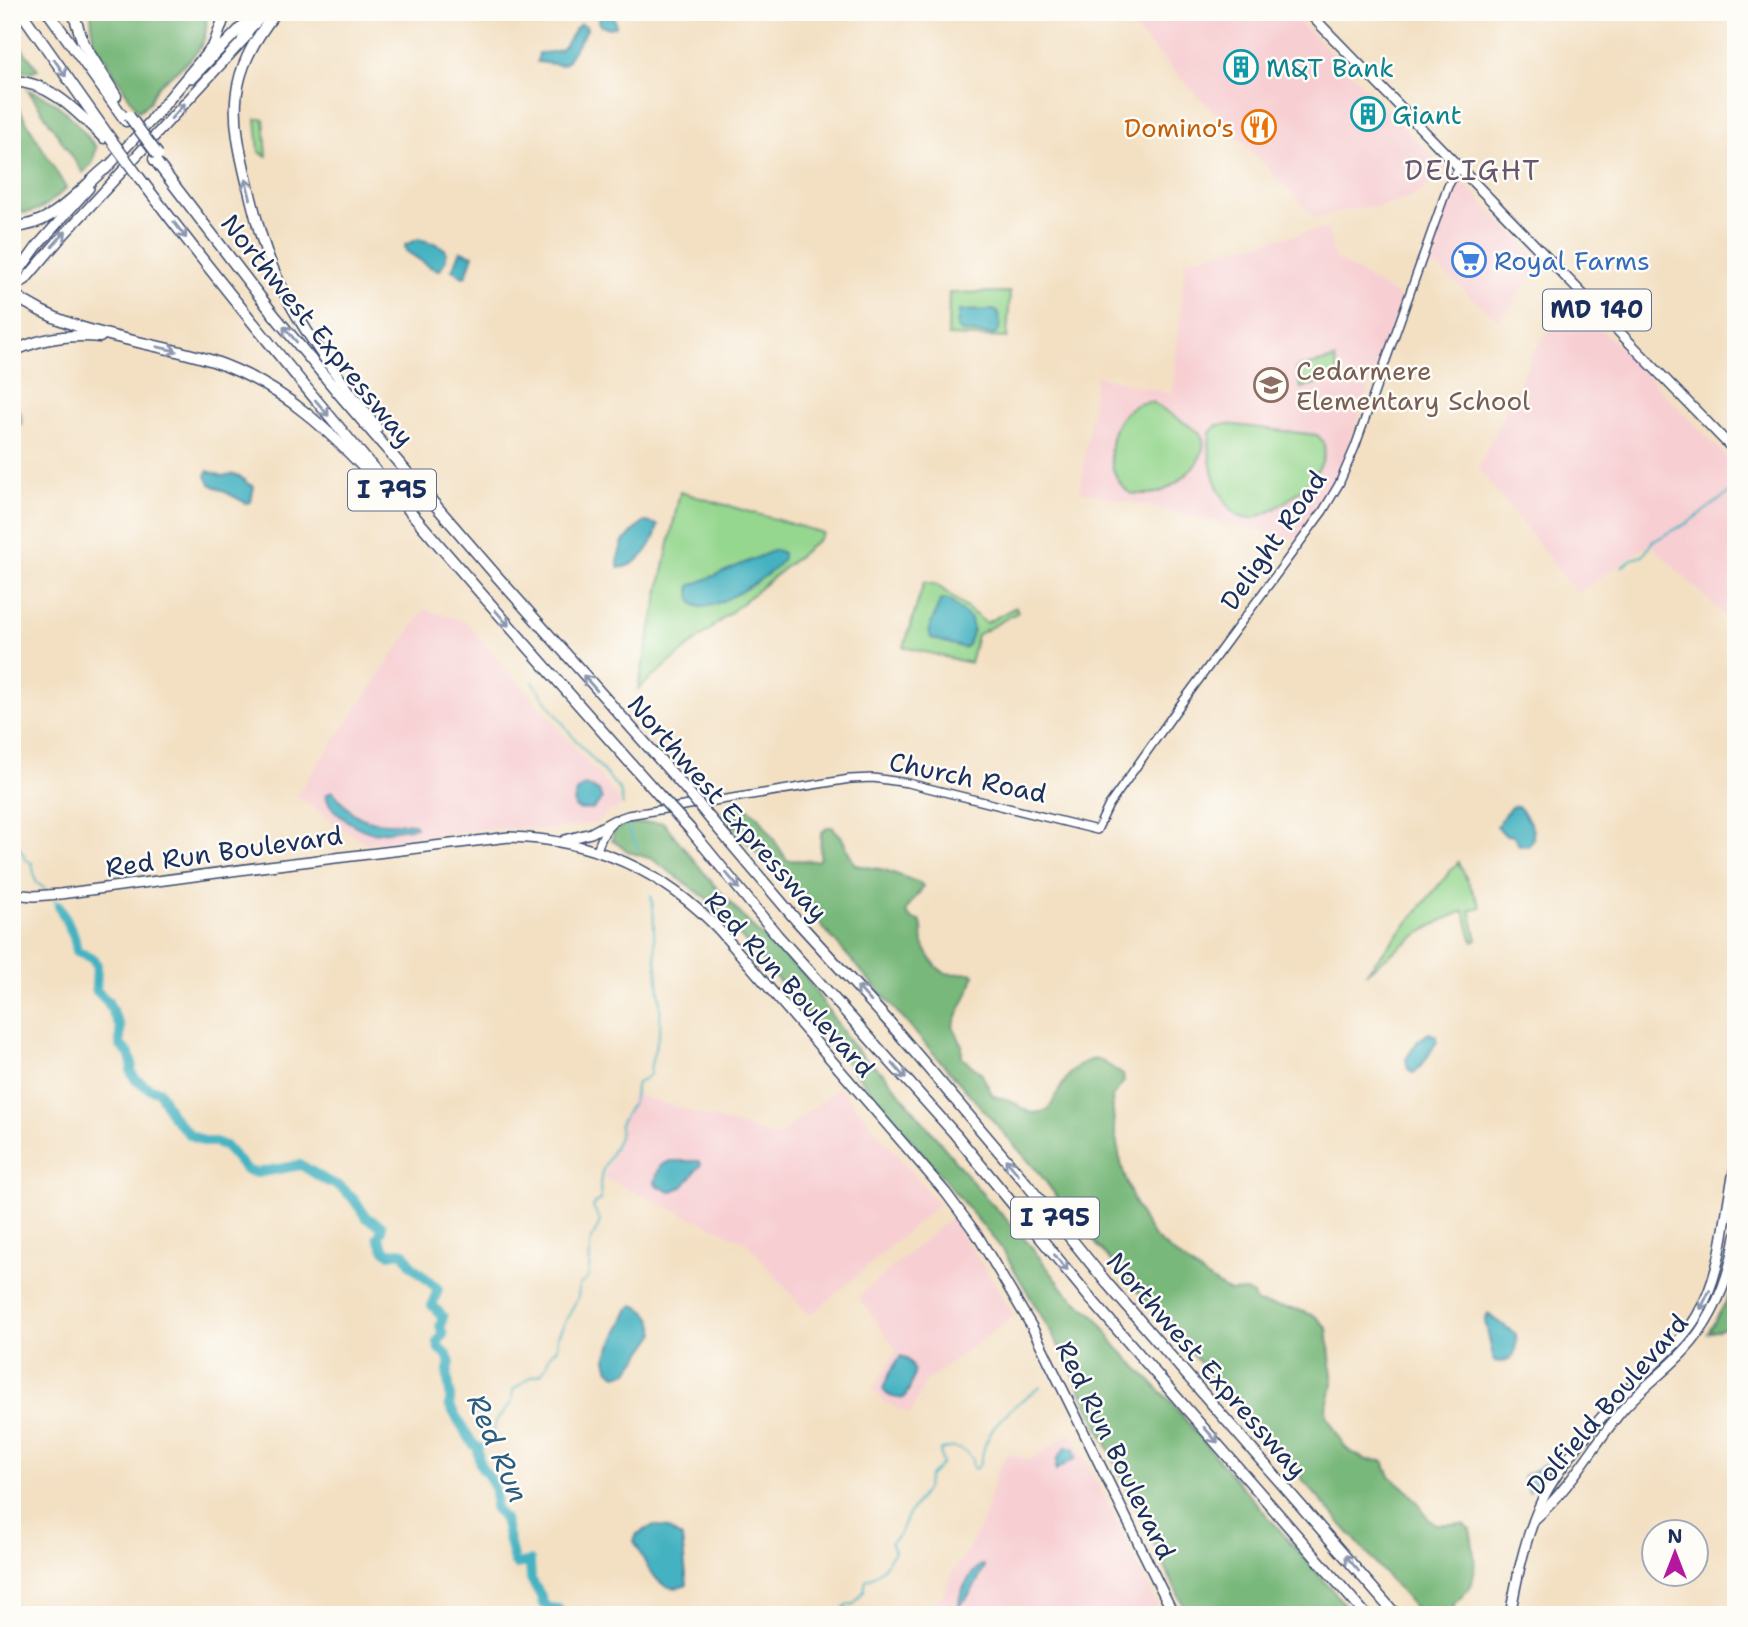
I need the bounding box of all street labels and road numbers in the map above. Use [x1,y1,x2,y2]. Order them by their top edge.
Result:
street label: Northwest Expressway [213,207,423,453]
road number: MD 140 [1543,290,1651,330]
street label: Delight Road [1212,463,1334,617]
road number: I 795 [348,470,436,510]
street label: Northwest Expressway [620,687,836,929]
street label: Church Road [886,743,1050,811]
street label: Red Run Boulevard [103,817,345,885]
street label: Red Run Boulevard [697,883,883,1085]
road number: I 795 [1011,1198,1099,1238]
street label: Northwest Expressway [1099,1244,1315,1486]
street label: Dolfield Boulevard [1518,1306,1696,1502]
street label: Red Run Boulevard [1048,1335,1184,1565]

